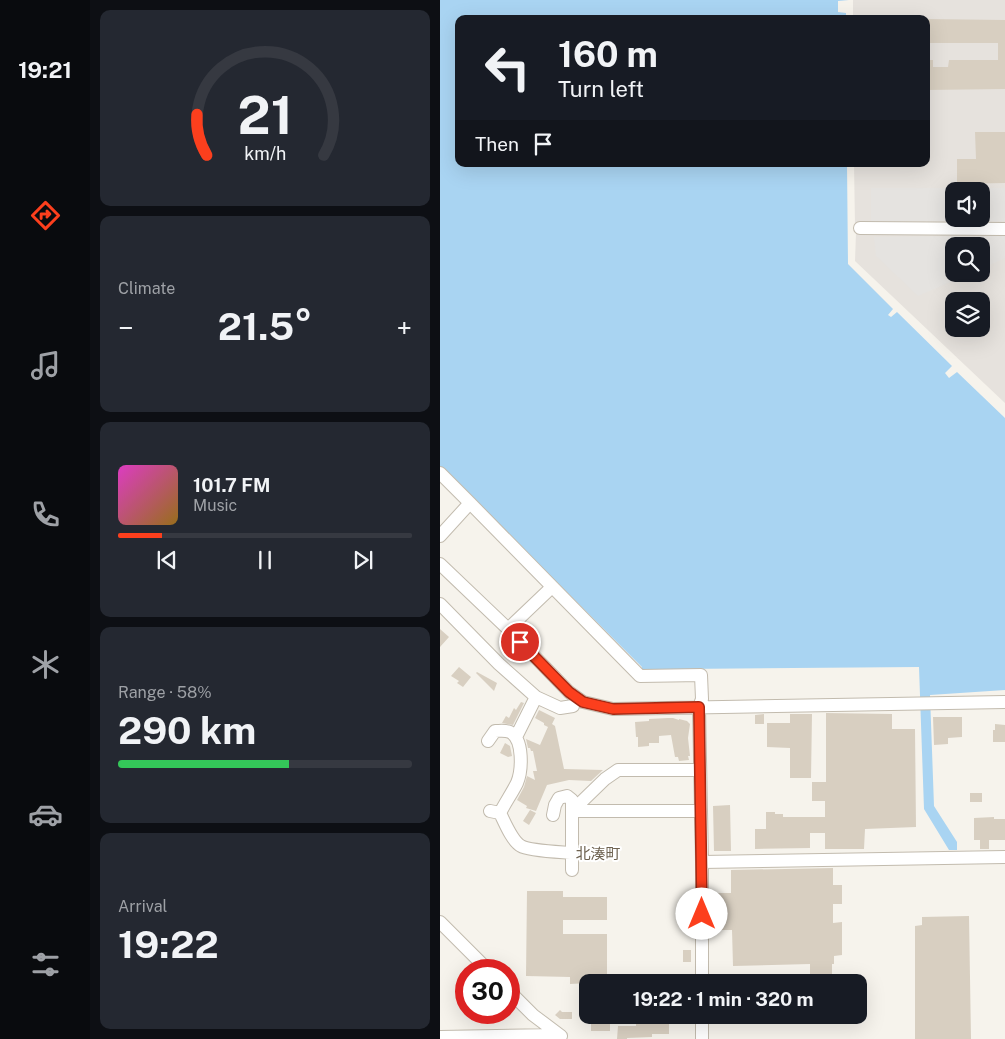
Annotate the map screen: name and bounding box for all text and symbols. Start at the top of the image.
text: 160 m [558,34,658,75]
icon: left [475,35,540,100]
text: 19:21 [18,57,72,83]
text: Turn left [558,76,644,102]
text: 21 [237,85,293,146]
icon: arrive [529,130,557,158]
text: Then [475,133,519,155]
text: km/h [244,143,286,164]
map controls [945,182,990,337]
button: sound [945,182,990,227]
icon: directions [28,198,63,233]
button: search [945,237,990,282]
text: Climate [118,279,175,298]
button: layers [945,292,990,337]
text: 21.5° [218,304,312,349]
text: − [118,311,134,344]
text: + [396,311,412,344]
icon: music [28,348,63,383]
text: 101.7 FM [193,474,270,496]
text: Music [193,496,237,515]
icon: phone [28,497,63,532]
icon: previous [153,546,181,574]
icon: pause [251,546,279,574]
icon: next [349,546,377,574]
pin [499,621,541,663]
icon: arrive [506,628,534,656]
icon: climate [28,647,63,682]
text: Range · 58% [118,683,212,702]
text: 290 km [118,708,256,753]
icon: car [28,797,63,832]
district label: 北湊町 [575,845,621,862]
position arrow [675,887,727,939]
text: Arrival [118,897,167,916]
text: 19:22 [118,922,219,967]
icon: filters [28,947,63,982]
speed limit sign: 30 [455,959,520,1024]
text: 19:22 · 1 min · 320 m [632,988,814,1010]

